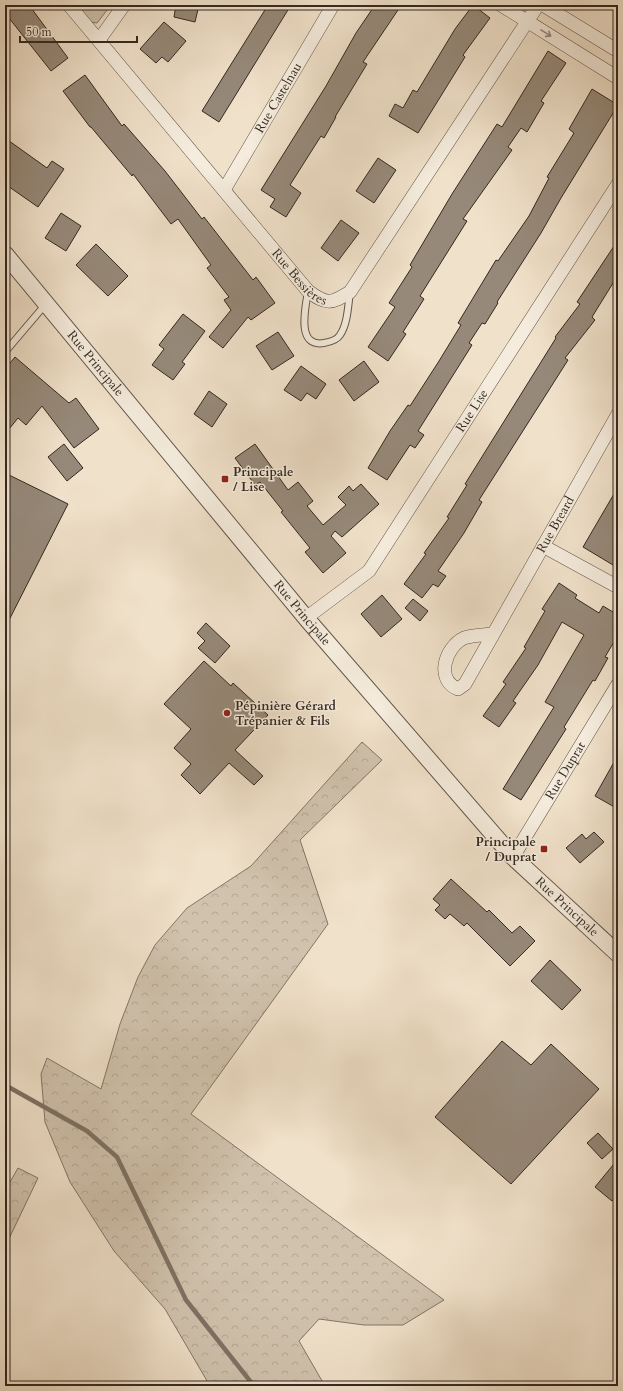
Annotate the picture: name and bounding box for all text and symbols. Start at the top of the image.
scale bar [20,18,137,44]
text: 50 m [26,24,53,40]
one-way arrow [540,29,551,37]
street label: Rue Castelnau [251,59,306,136]
street label: Rue Bessières [267,245,329,310]
street label: Rue Principale [63,327,128,400]
street label: Rue Lise [452,386,492,436]
place label: Principale / Lise [233,463,293,496]
marker: Principale / Lise [220,474,230,484]
street label: Rue Breard [532,493,579,556]
street label: Rue Principale [269,576,335,650]
place label: Pépinière Gérard Trépanier & Fils [235,697,337,730]
marker: Pépinière Gérard Trépanier & Fils [222,708,232,718]
street label: Rue Duprat [541,738,590,803]
place label: Principale / Duprat [476,833,536,866]
marker: Principale / Duprat [539,844,549,854]
street label: Rue Principale [531,873,603,941]

